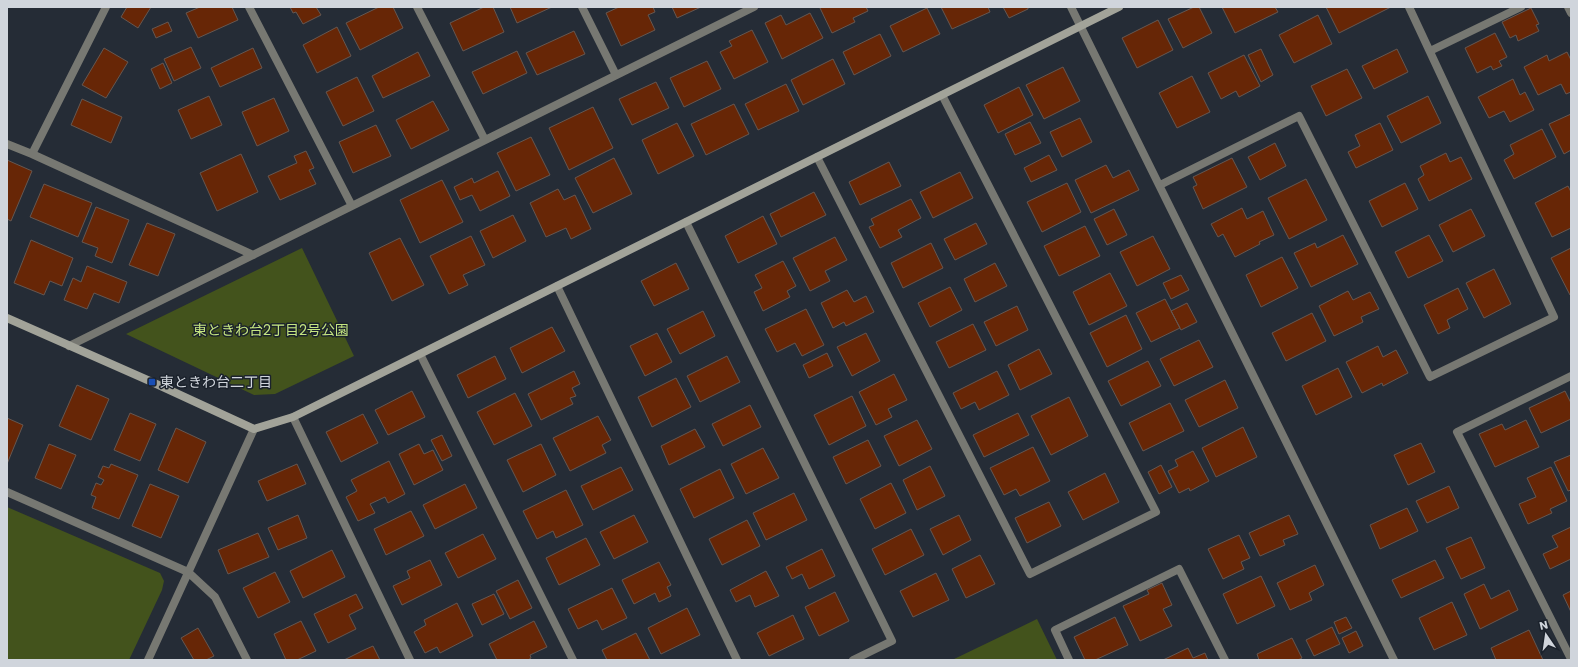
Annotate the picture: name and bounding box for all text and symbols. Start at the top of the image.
park label: 東ときわ台2丁目2号公園 [193,320,349,340]
place label: 東ときわ台二丁目 [160,372,272,392]
marker: 東ときわ台二丁目 [147,377,157,387]
north arrow [1526,615,1566,655]
text: N [1538,617,1550,634]

